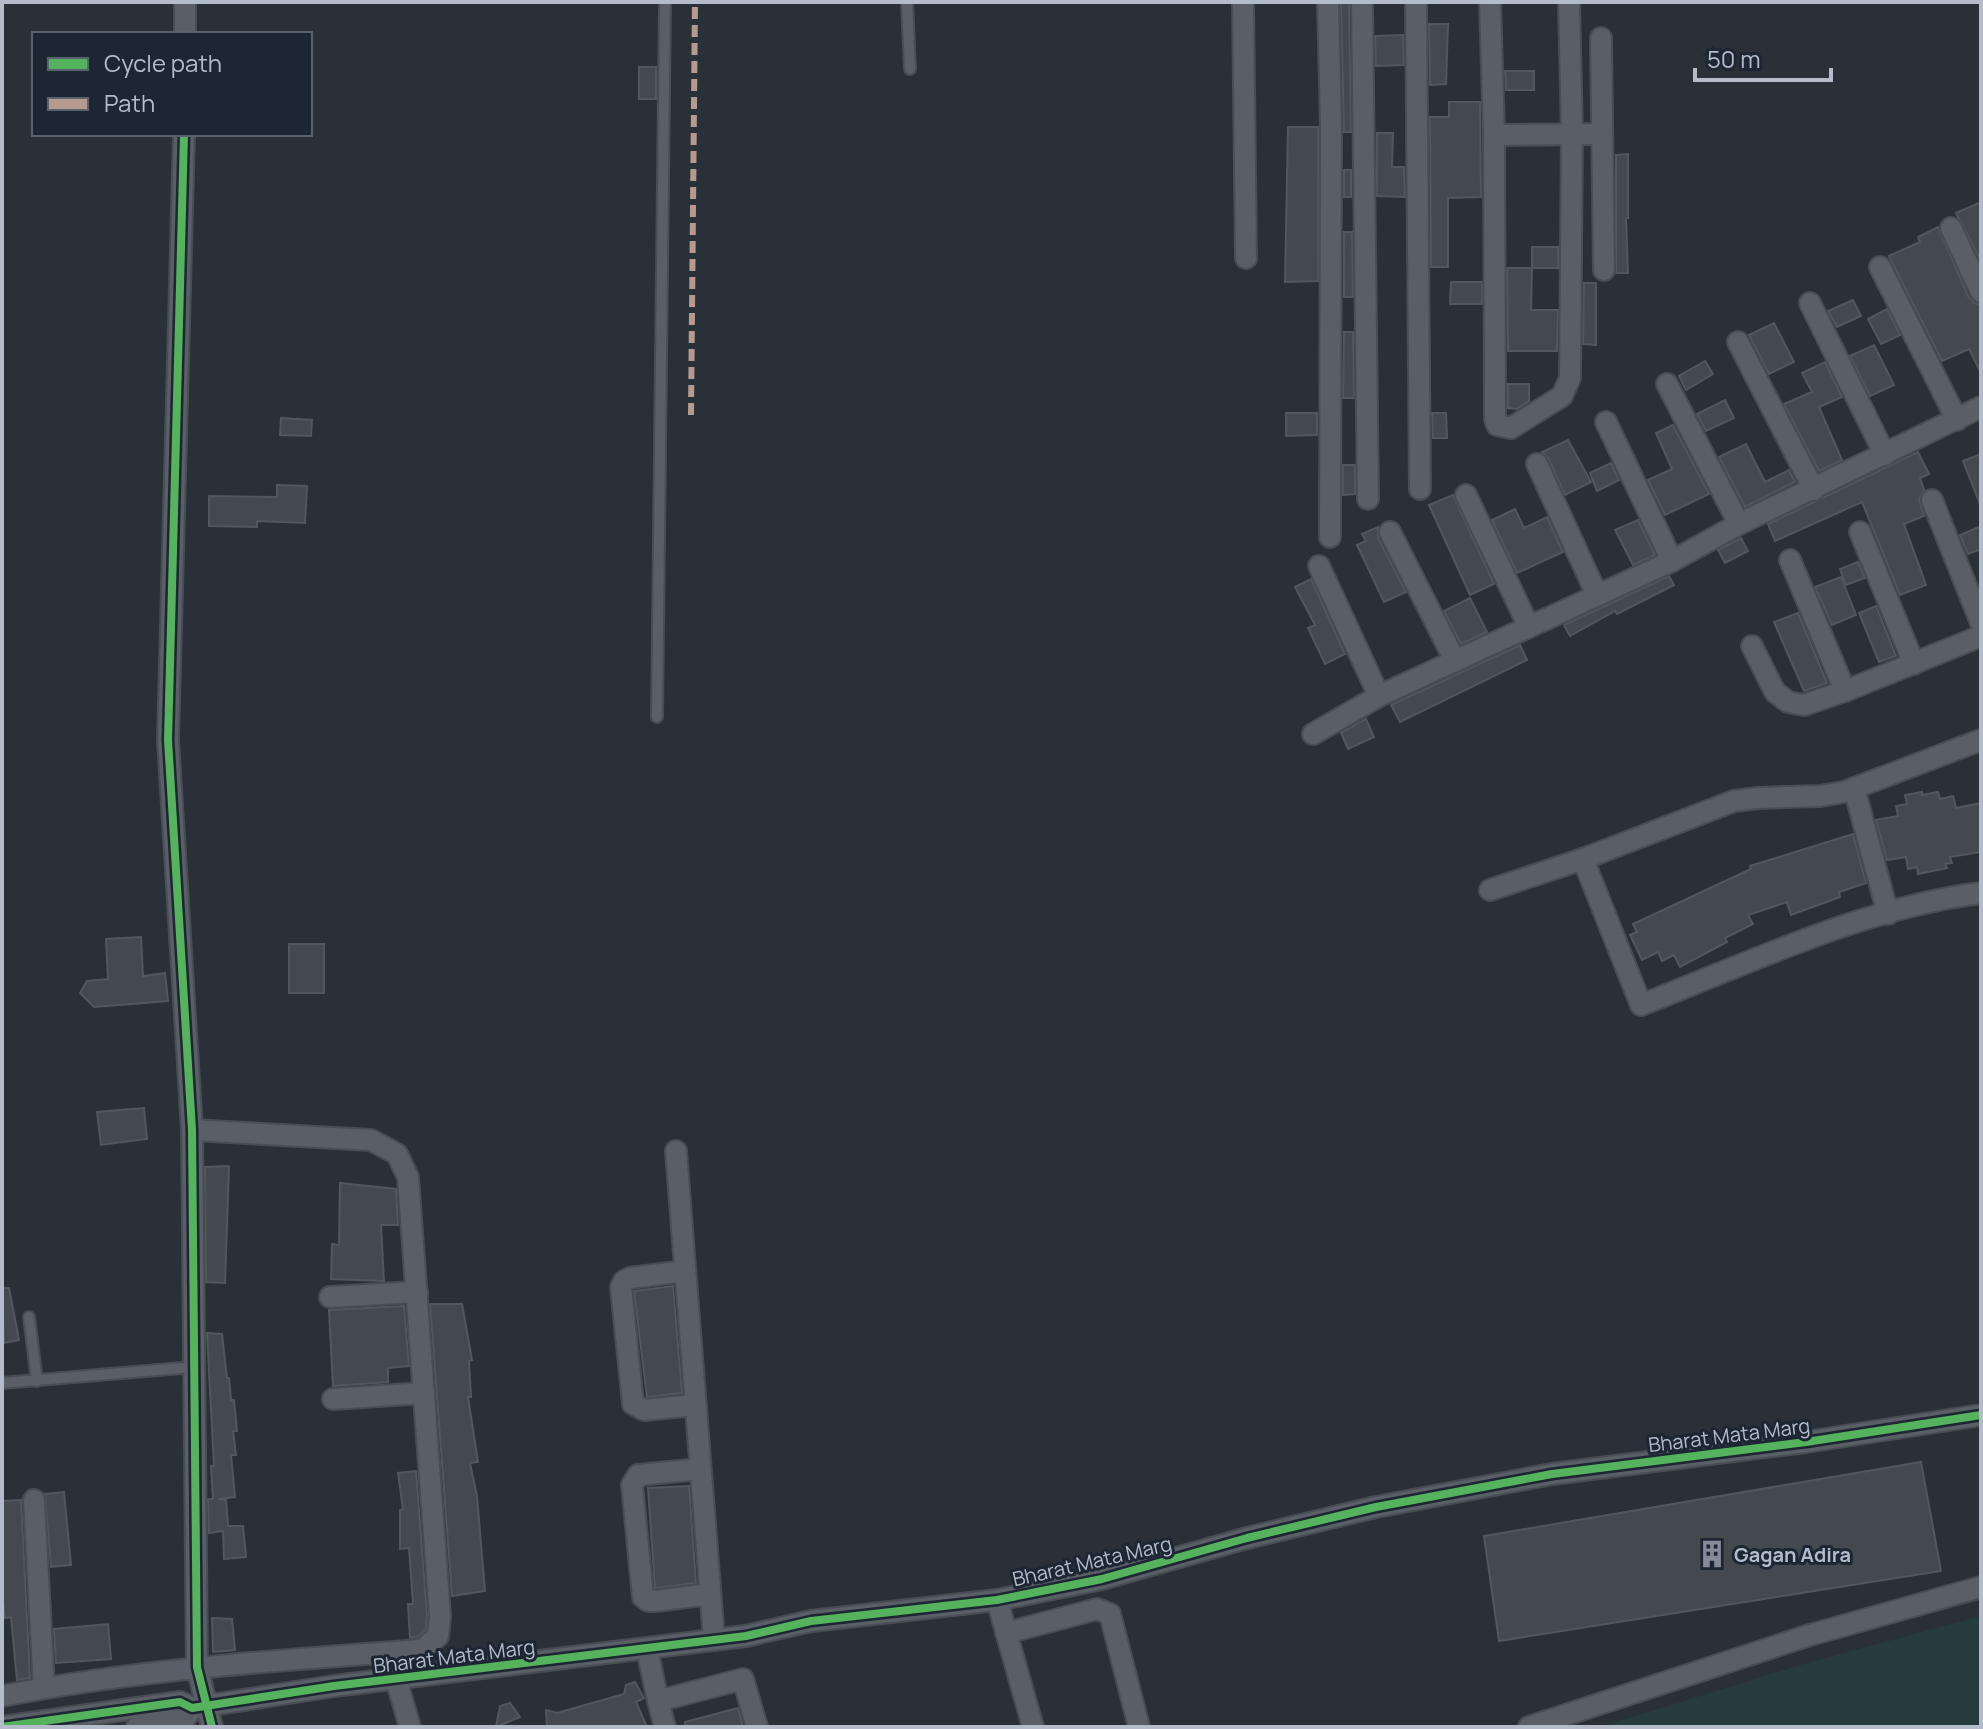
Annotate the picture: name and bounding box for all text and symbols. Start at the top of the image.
legend [32,32,312,136]
scale bar [1695,32,1831,82]
text: 50 m [1707,42,1761,75]
text: Cycle path [104,46,222,79]
text: Path [104,86,155,119]
street label: Bharat Mata Marg [1647,1412,1811,1458]
street label: Bharat Mata Marg [1010,1530,1174,1592]
building icon: Gagan Adira [1697,1539,1727,1569]
place label: Gagan Adira [1734,1541,1851,1568]
street label: Bharat Mata Marg [372,1633,536,1679]

